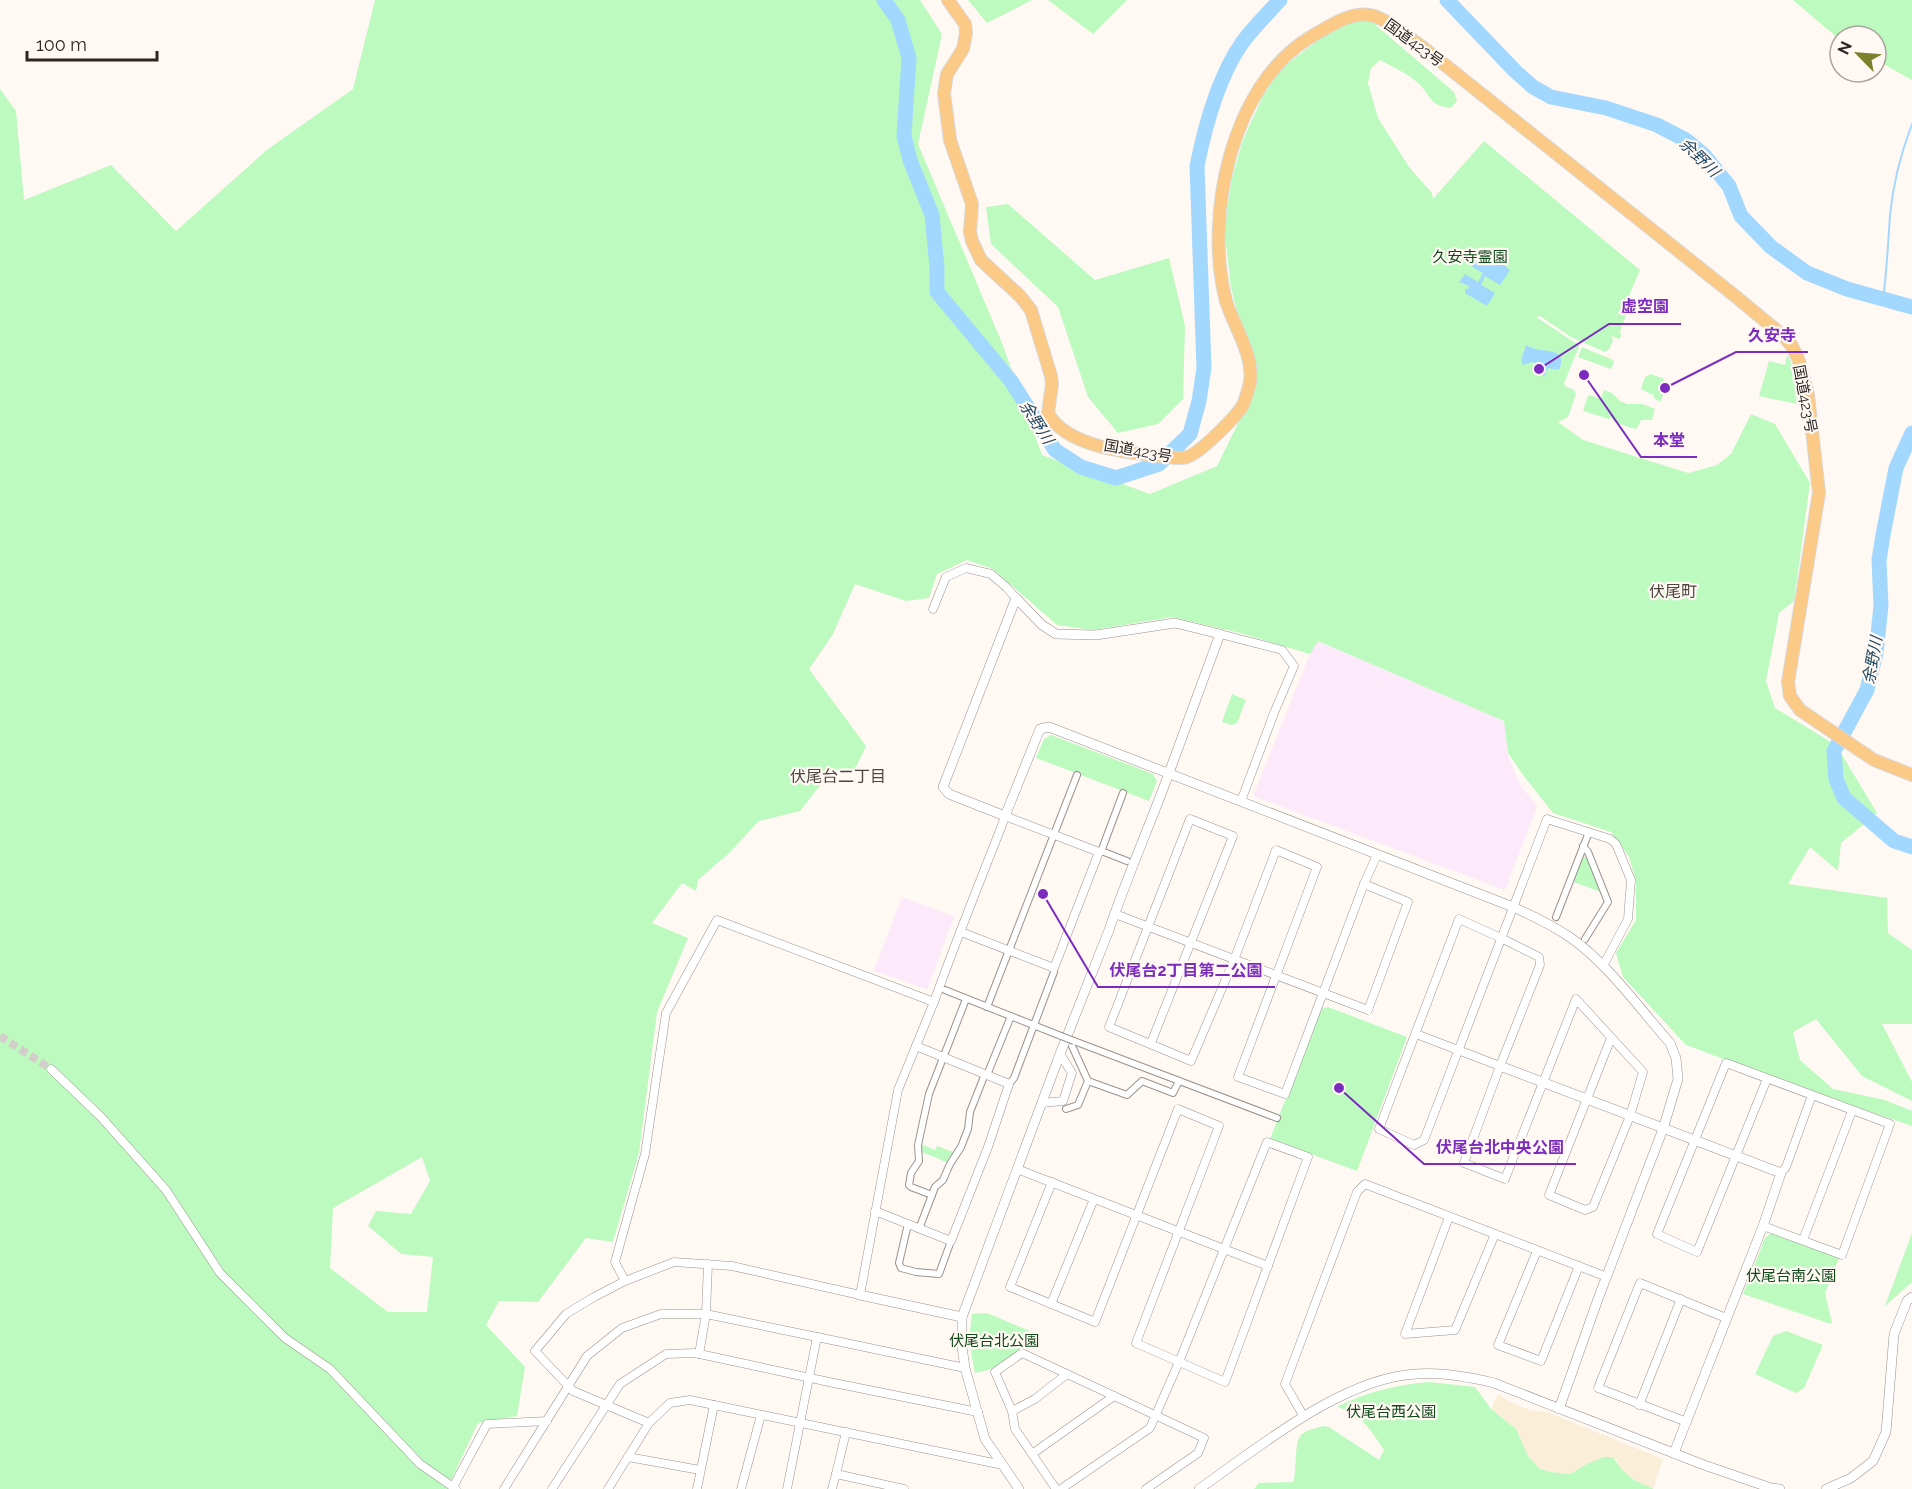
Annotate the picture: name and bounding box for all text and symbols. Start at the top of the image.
street label: 国道423号 [1381,15,1447,71]
scale bar [27,24,158,62]
north arrow [1828,24,1888,84]
text: 100 m [36,34,87,55]
text: N [1834,38,1856,57]
water label: 余野川 [1676,134,1725,182]
park label: 久安寺霊園 [1432,248,1508,266]
callout: 虚空園 [1609,290,1681,324]
text: 虚空園 [1621,297,1669,316]
callout: 久安寺 [1736,318,1808,352]
text: 久安寺 [1748,326,1796,345]
street label: 国道423号 [1790,363,1820,435]
water label: 余野川 [1016,397,1059,449]
callout: 本堂 [1641,423,1697,457]
text: 本堂 [1653,431,1685,450]
street label: 国道423号 [1102,436,1174,466]
district label: 伏尾町 [1649,582,1697,601]
water label: 余野川 [1859,633,1886,685]
district label: 伏尾台二丁目 [790,767,886,786]
callout: 伏尾台2丁目第二公園 [1098,953,1275,987]
text: 伏尾台2丁目第二公園 [1109,961,1263,980]
callout: 伏尾台北中央公園 [1424,1130,1576,1164]
text: 伏尾台北中央公園 [1436,1138,1564,1157]
park label: 伏尾台南公園 [1746,1267,1836,1285]
park label: 伏尾台北公園 [949,1332,1039,1350]
park label: 伏尾台⻄公園 [1346,1403,1436,1421]

